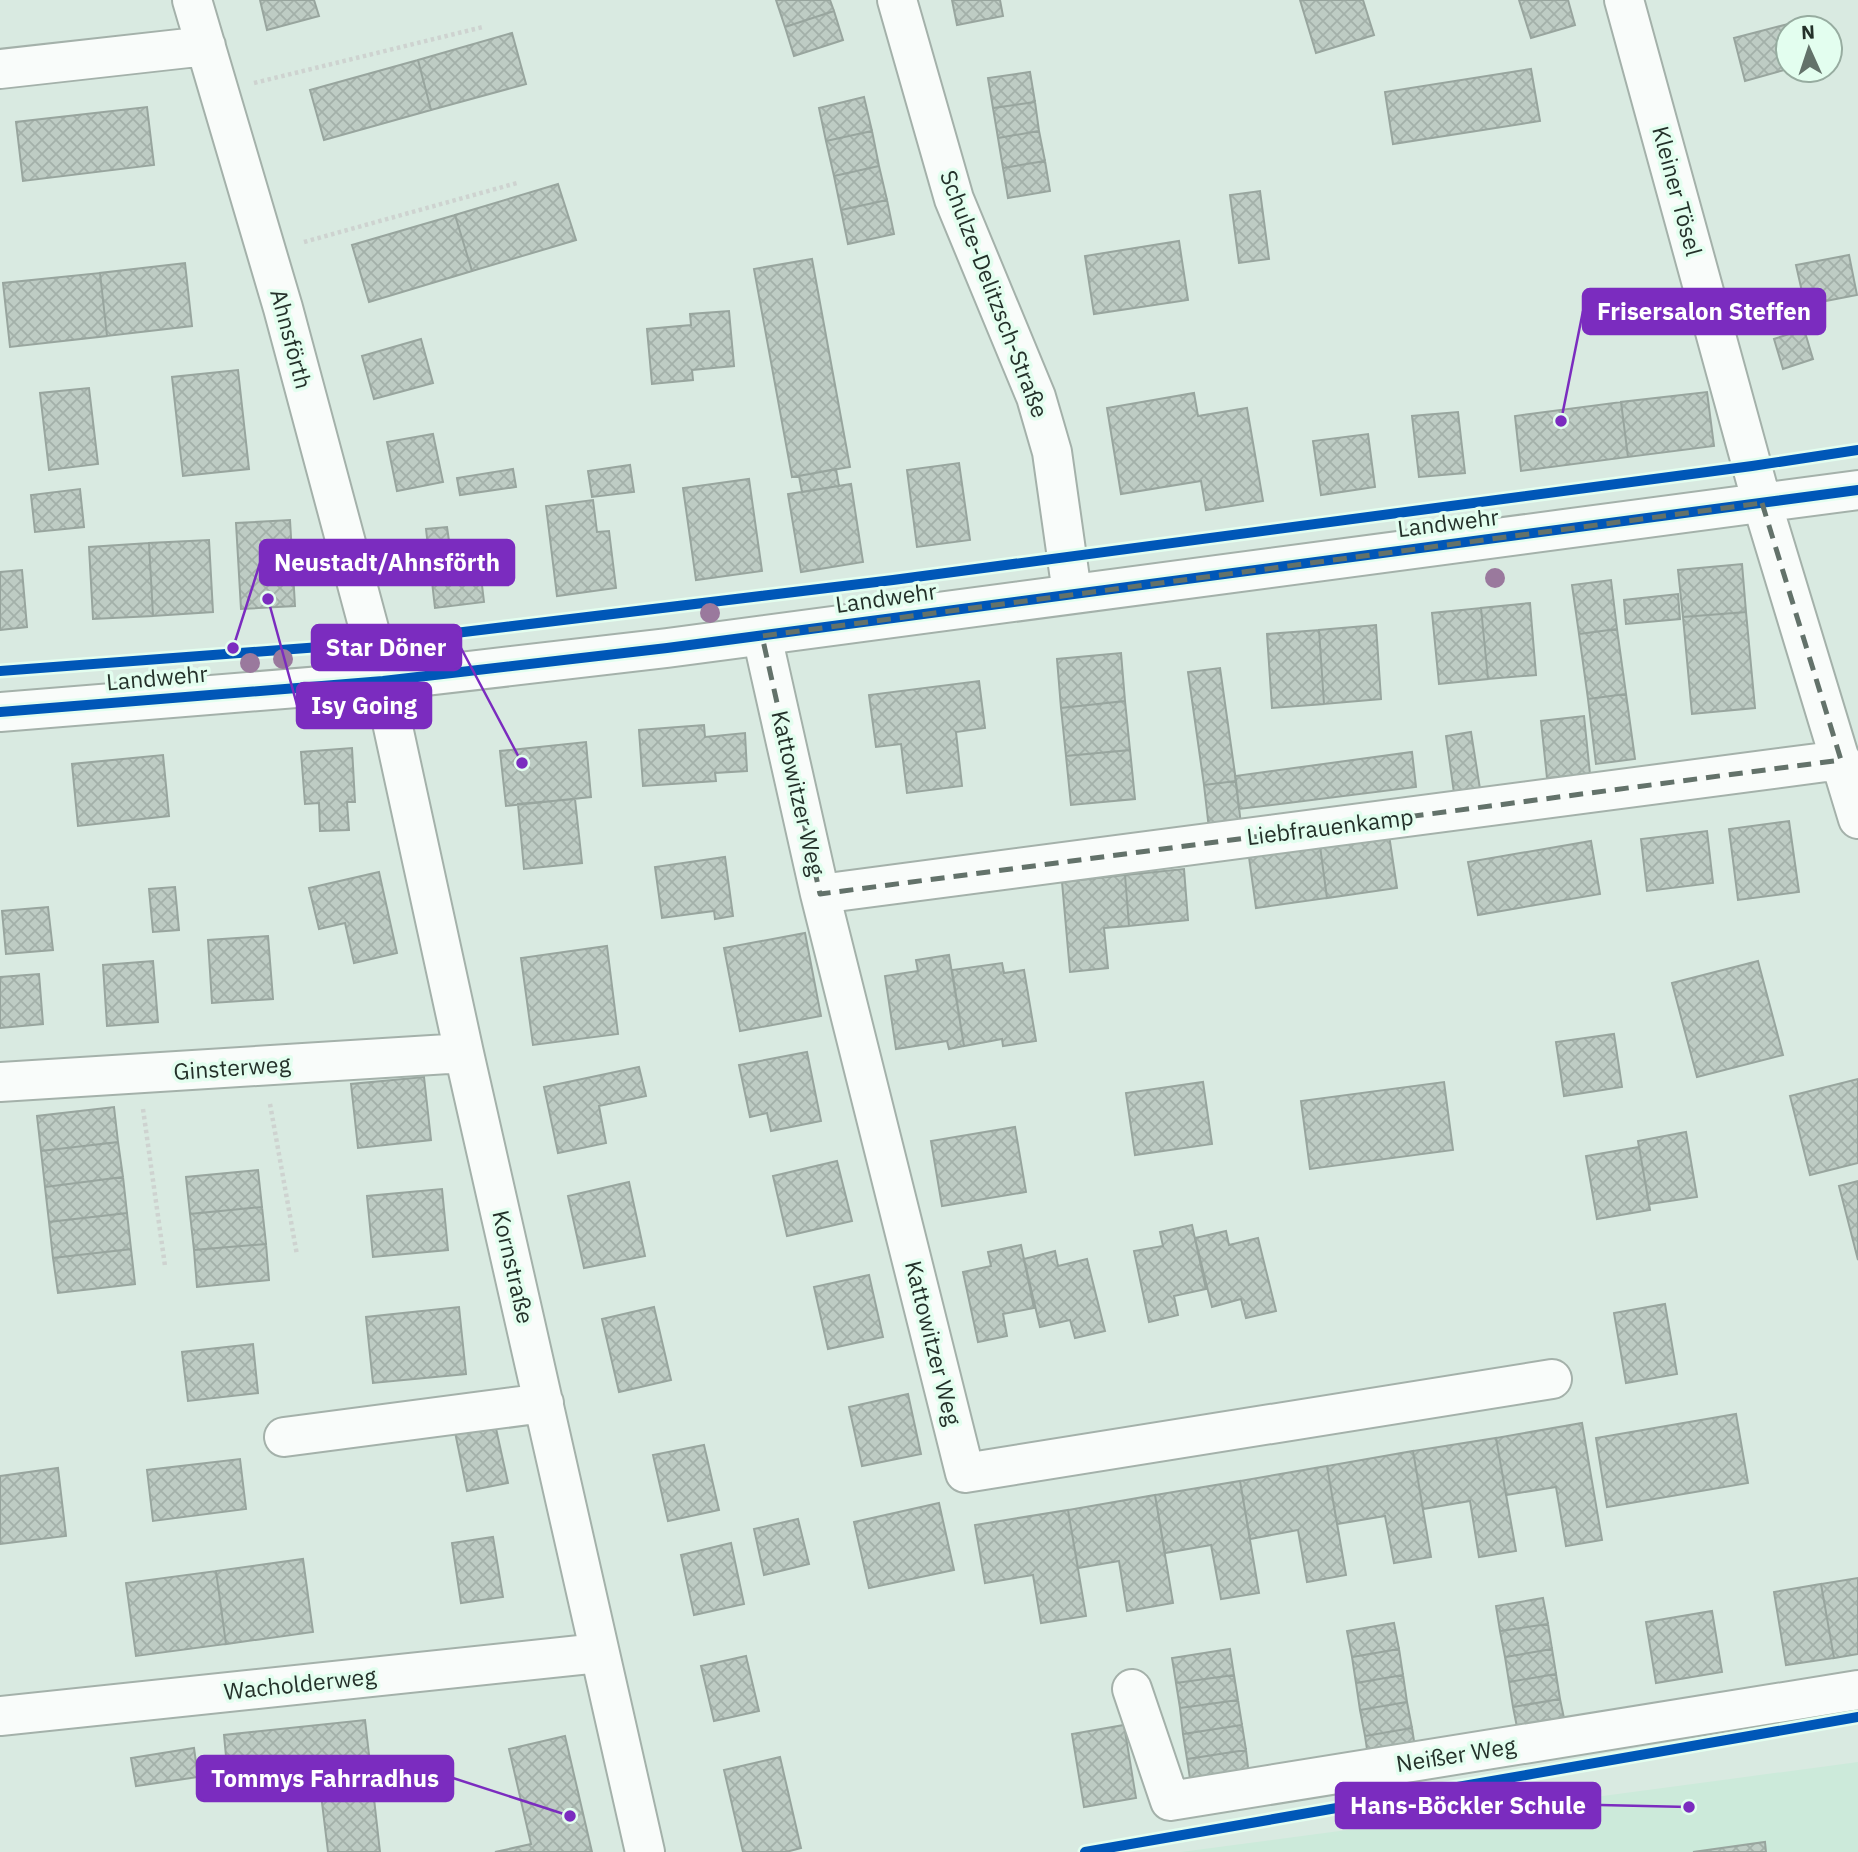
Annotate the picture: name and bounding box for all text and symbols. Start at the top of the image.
north arrow [1774,14,1844,84]
text: N [1801,20,1816,44]
street label: Kleiner Tösel [1646,122,1710,259]
street label: Schulze-Delitzsch-Straße [934,166,1056,422]
street label: Ahnsförth [264,286,320,392]
callout: Frisersalon Steffen [1583,289,1825,334]
text: Frisersalon Steffen [1597,295,1811,327]
street label: Landwehr [1395,501,1501,543]
callout: Neustadt/Ahnsförth [260,540,514,585]
text: Neustadt/Ahnsförth [274,546,500,578]
street label: Landwehr [833,575,939,619]
callout: Star Döner [312,625,461,670]
text: Star Döner [326,631,447,663]
street label: Landwehr [105,658,210,696]
callout: Isy Going [297,683,431,728]
text: Isy Going [311,689,418,721]
street label: Kattowitzer Weg [765,707,833,878]
street label: Liebfrauenkamp [1245,801,1415,851]
street label: Ginsterweg [172,1048,291,1086]
street label: Kornstraße [486,1207,542,1326]
street label: Kattowitzer Weg [899,1257,969,1428]
street label: Wacholderweg [222,1660,378,1706]
street label: Neißer Weg [1394,1730,1518,1778]
callout: Tommys Fahrradhus [197,1756,453,1801]
text: Tommys Fahrradhus [211,1762,439,1794]
callout: Hans-Böckler Schule [1336,1783,1600,1828]
text: Hans-Böckler Schule [1350,1789,1586,1821]

